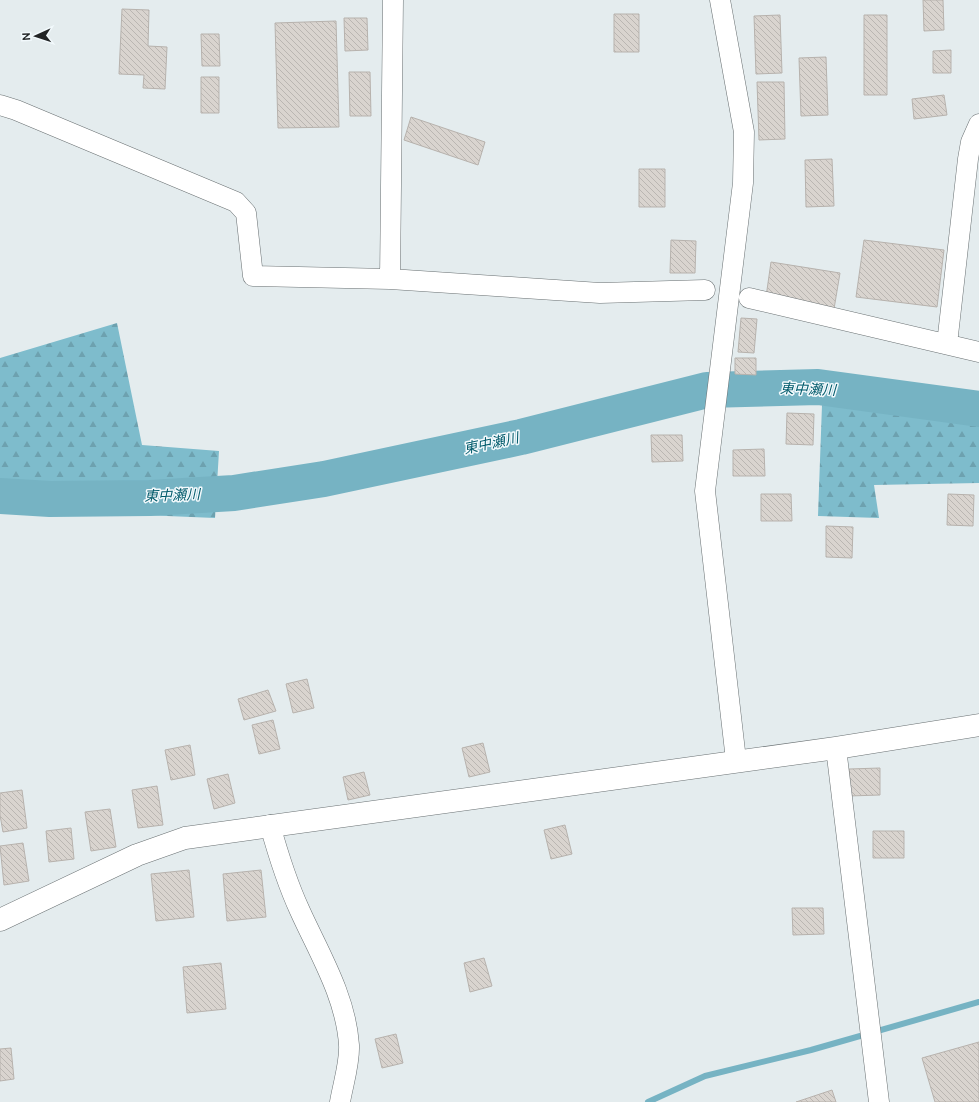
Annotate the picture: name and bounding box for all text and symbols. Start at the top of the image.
north arrow [16,16,56,56]
text: N [20,32,32,41]
water label: 東中瀬川 [780,380,838,398]
water label: 東中瀬川 [462,429,522,457]
water label: 東中瀬川 [144,486,202,504]

